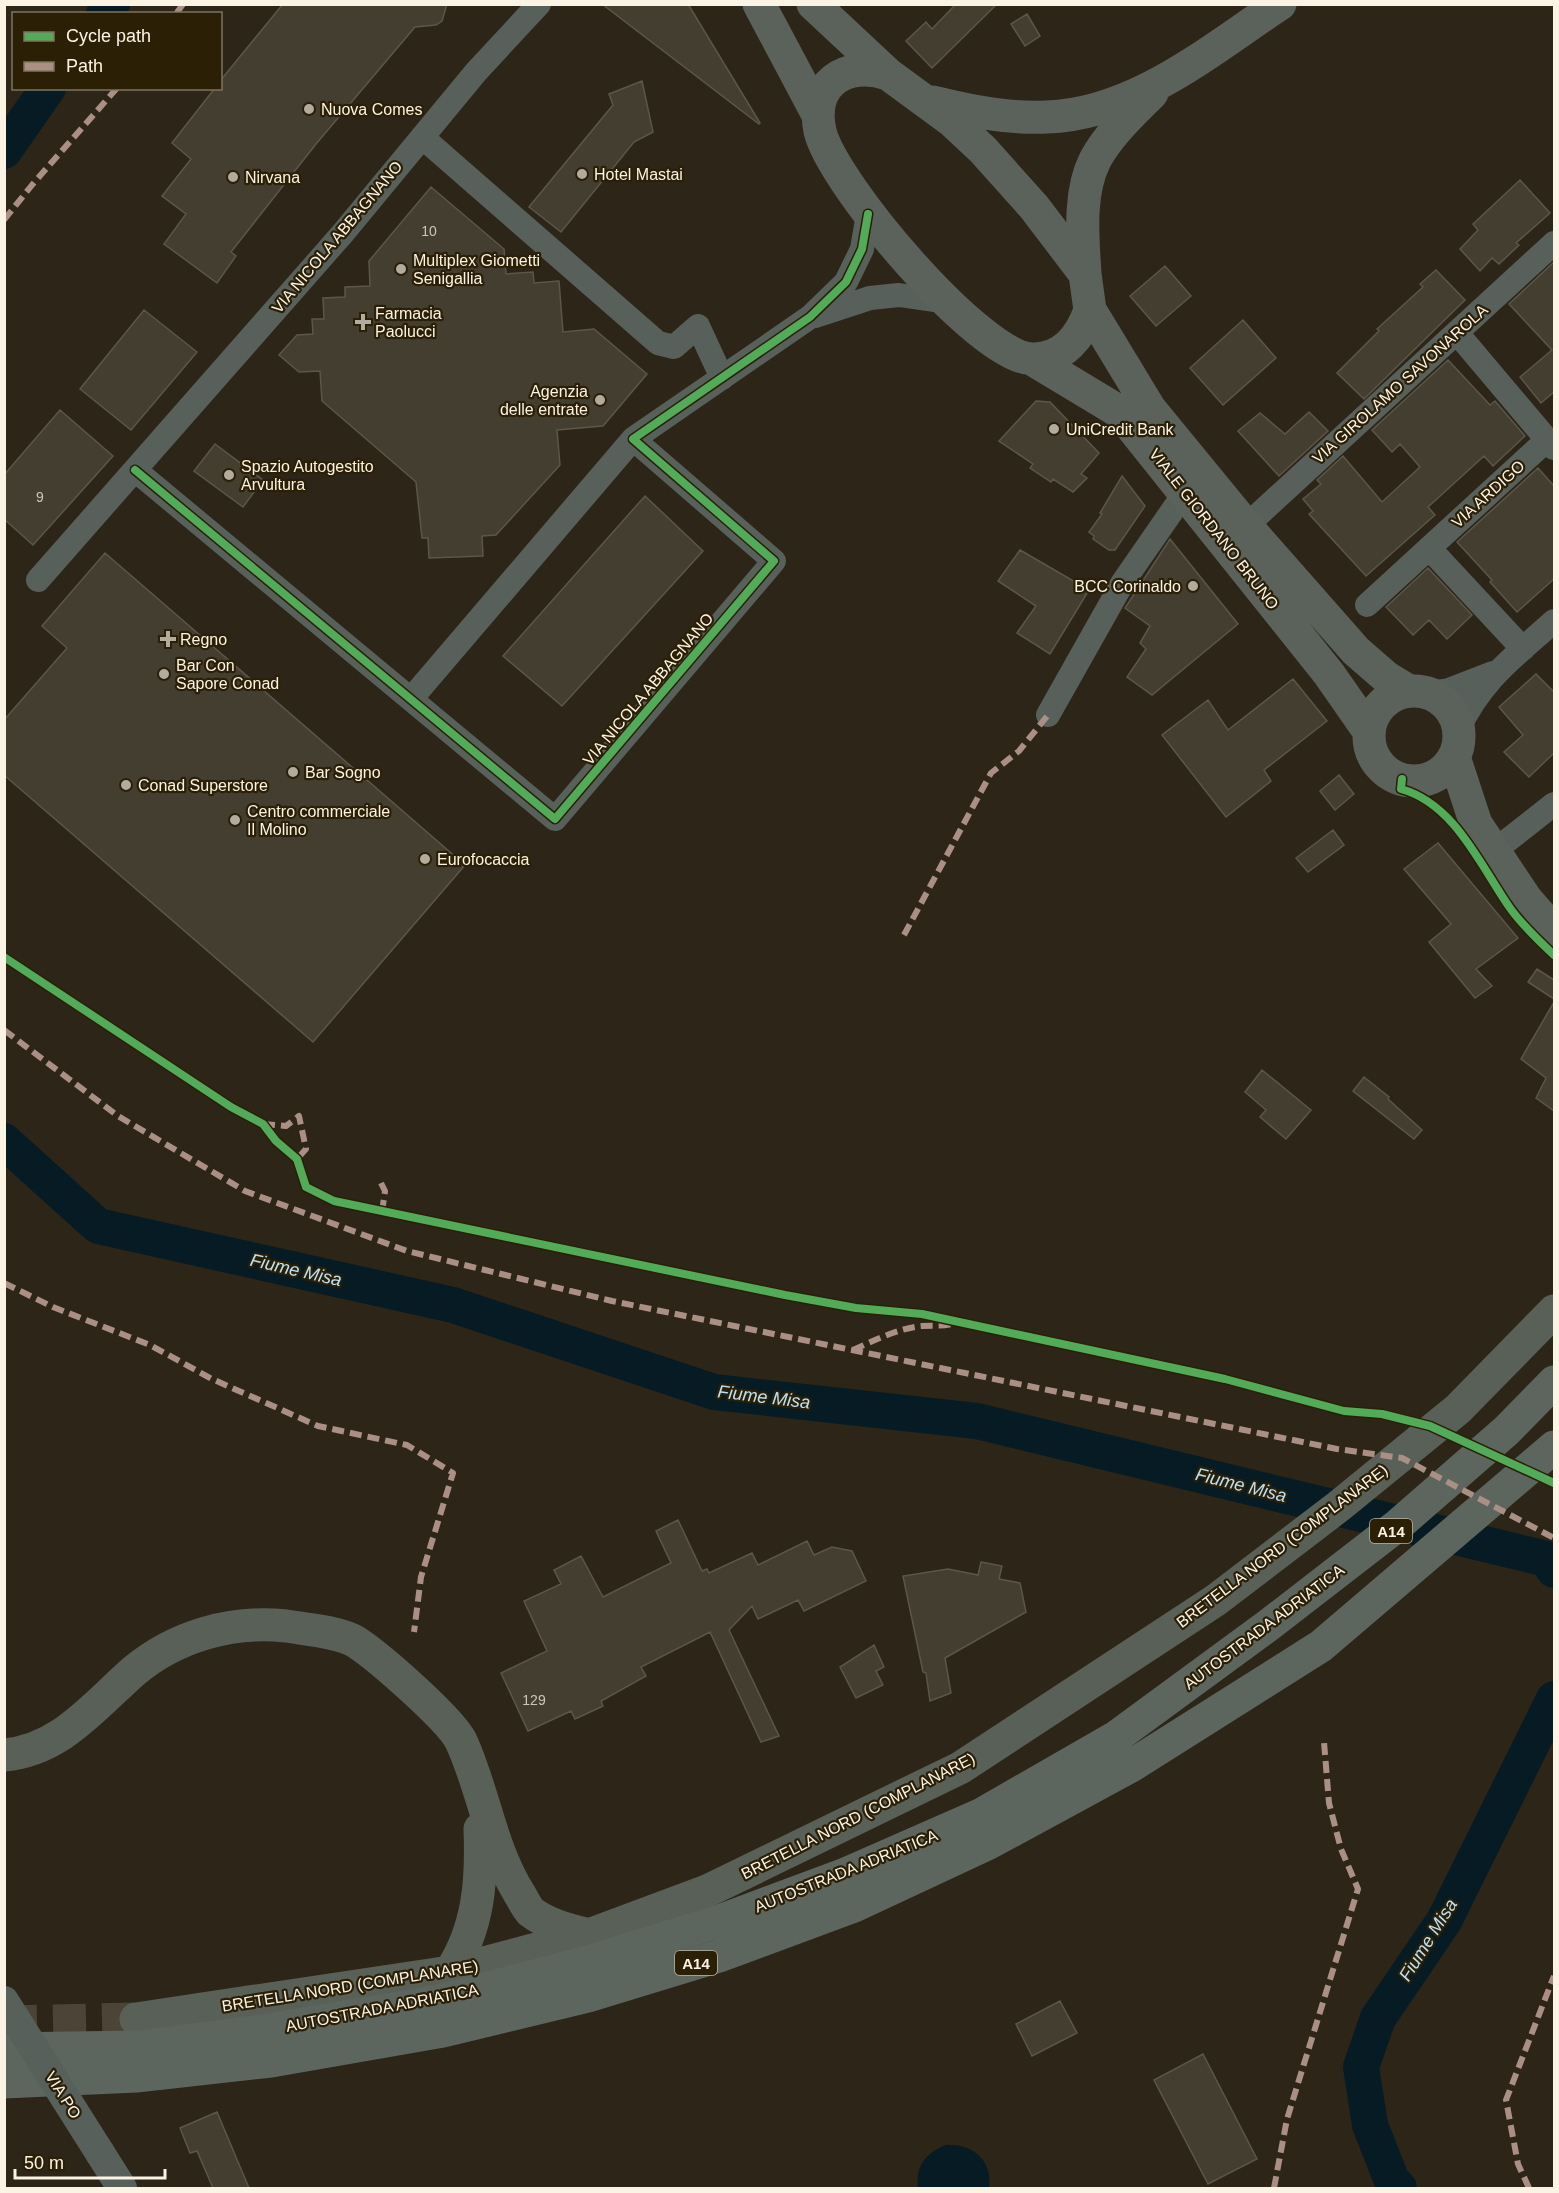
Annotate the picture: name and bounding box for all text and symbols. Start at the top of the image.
legend [12,12,222,90]
text: Cycle path [66,26,151,46]
text: Path [66,56,103,76]
place label: Nuova Comes [321,101,422,118]
marker: Nuova Comes [302,102,316,116]
street label: VIA NICOLA ABBAGNANO [268,158,406,316]
place label: Hotel Mastai [594,166,683,183]
marker: Hotel Mastai [575,167,589,181]
place label: Nirvana [245,169,300,186]
marker: Nirvana [226,170,240,184]
house number: 10 [421,223,437,239]
place label: Multiplex Giometti Senigallia [413,252,540,287]
marker: Multiplex Giometti Senigallia [394,262,408,276]
street label: VIA GIROLAMO SAVONAROLA [1309,301,1491,467]
place label: Farmacia Paolucci [375,305,442,340]
marker: Farmacia Paolucci [356,315,370,329]
place label: Agenzia delle entrate [500,383,588,418]
marker: Agenzia delle entrate [593,393,607,407]
place label: UniCredit Bank [1066,421,1175,438]
marker: UniCredit Bank [1047,422,1061,436]
street label: VIALE GIORDANO BRUNO [1146,445,1282,613]
street label: VIA ARDIGO [1448,457,1528,531]
place label: Spazio Autogestito Arvultura [241,458,374,493]
marker: Spazio Autogestito Arvultura [222,468,236,482]
house number: 9 [36,489,44,505]
place label: BCC Corinaldo [1074,578,1181,595]
marker: BCC Corinaldo [1186,579,1200,593]
street label: VIA NICOLA ABBAGNANO [579,610,717,768]
place label: Regno [180,631,227,648]
marker: Regno [161,632,175,646]
place label: Bar Con Sapore Conad [176,657,279,692]
marker: Bar Con Sapore Conad [157,667,171,681]
place label: Bar Sogno [305,764,381,781]
marker: Bar Sogno [286,765,300,779]
place label: Conad Superstore [138,777,268,794]
marker: Conad Superstore [119,778,133,792]
place label: Centro commerciale Il Molino [247,803,390,838]
marker: Centro commerciale Il Molino [228,813,242,827]
place label: Eurofocaccia [437,851,530,868]
marker: Eurofocaccia [418,852,432,866]
water label: Fiume Misa [248,1250,344,1290]
water label: Fiume Misa [717,1381,811,1413]
street label: BRETELLA NORD (COMPLANARE) [1173,1461,1391,1631]
water label: Fiume Misa [1193,1464,1289,1506]
road number: A14 [1370,1519,1412,1543]
street label: AUTOSTRADA ADRIATICA [1181,1561,1348,1693]
house number: 129 [522,1692,546,1708]
street label: BRETELLA NORD (COMPLANARE) [738,1749,978,1883]
street label: AUTOSTRADA ADRIATICA [752,1826,940,1916]
water label: Fiume Misa [1395,1895,1461,1985]
road number: A14 [675,1951,717,1975]
street label: BRETELLA NORD (COMPLANARE) [220,1957,480,2015]
street label: AUTOSTRADA ADRIATICA [284,1981,480,2035]
street label: VIA PO [42,2068,84,2122]
scale bar [15,2142,165,2180]
text: 50 m [24,2153,64,2173]

